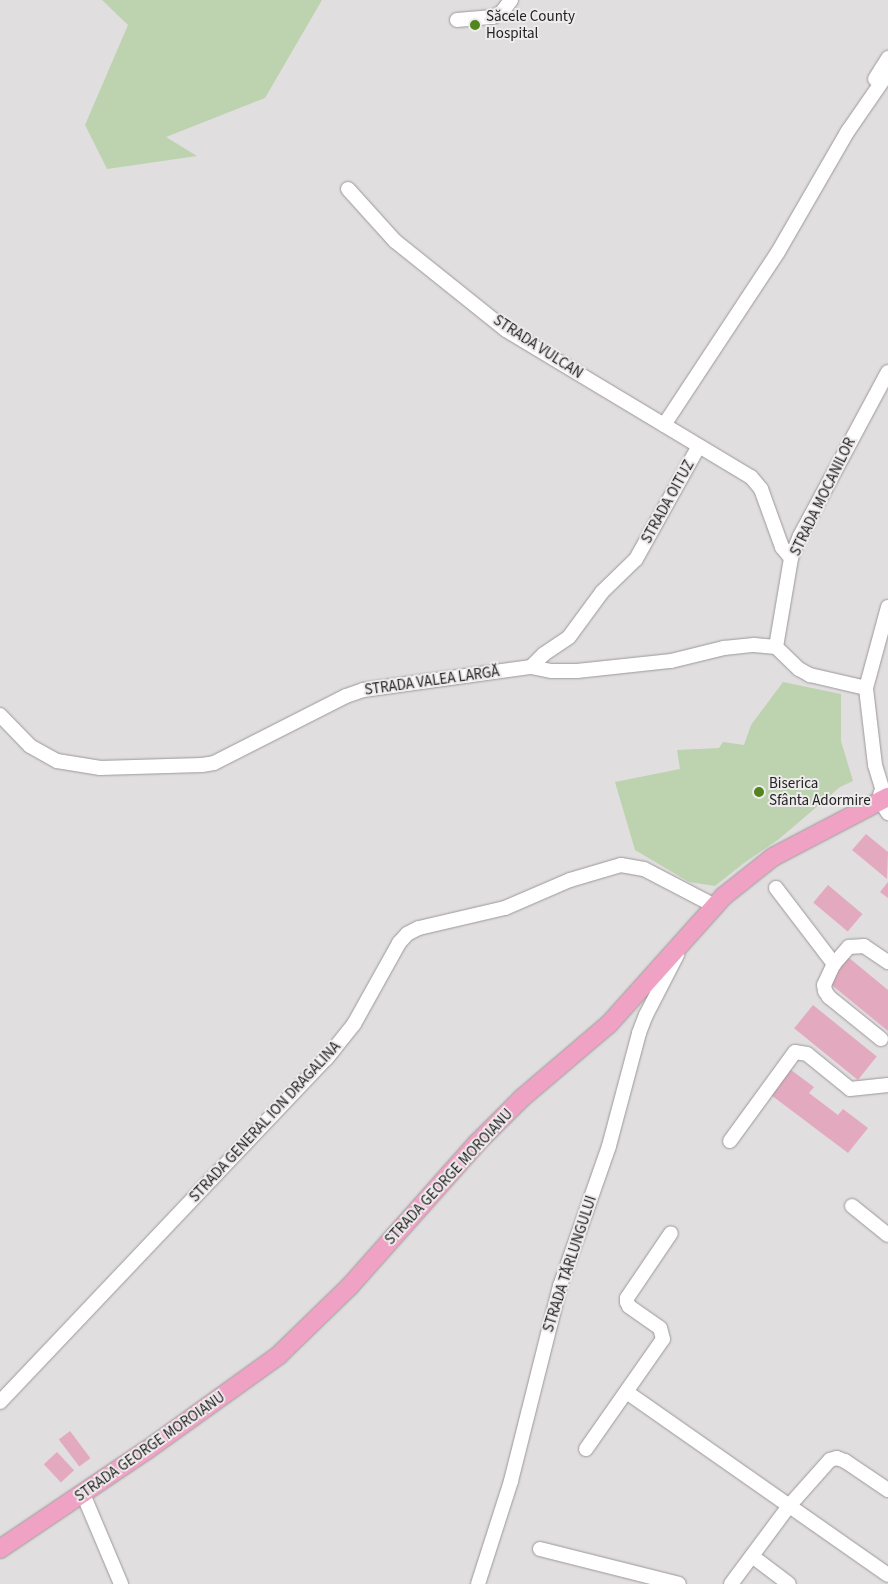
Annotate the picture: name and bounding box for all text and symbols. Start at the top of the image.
place label: Săcele County Hospital [486,7,575,42]
marker: Săcele County Hospital [468,18,482,32]
street label: STRADA VULCAN [490,311,586,383]
street label: STRADA MOCANILOR [787,435,859,559]
street label: STRADA OITUZ [638,457,698,547]
street label: STRADA VALEA LARGĂ [363,663,501,699]
place label: Biserica Sfânta Adormire [769,774,871,809]
marker: Biserica Sfânta Adormire [753,786,765,798]
street label: STRADA GENERAL ION DRAGALINA [186,1038,344,1206]
street label: STRADA GEORGE MOROIANU [381,1105,517,1249]
street label: STRADA TĂRLUNGULUI [539,1194,601,1334]
street label: STRADA GEORGE MOROIANU [71,1388,229,1506]

